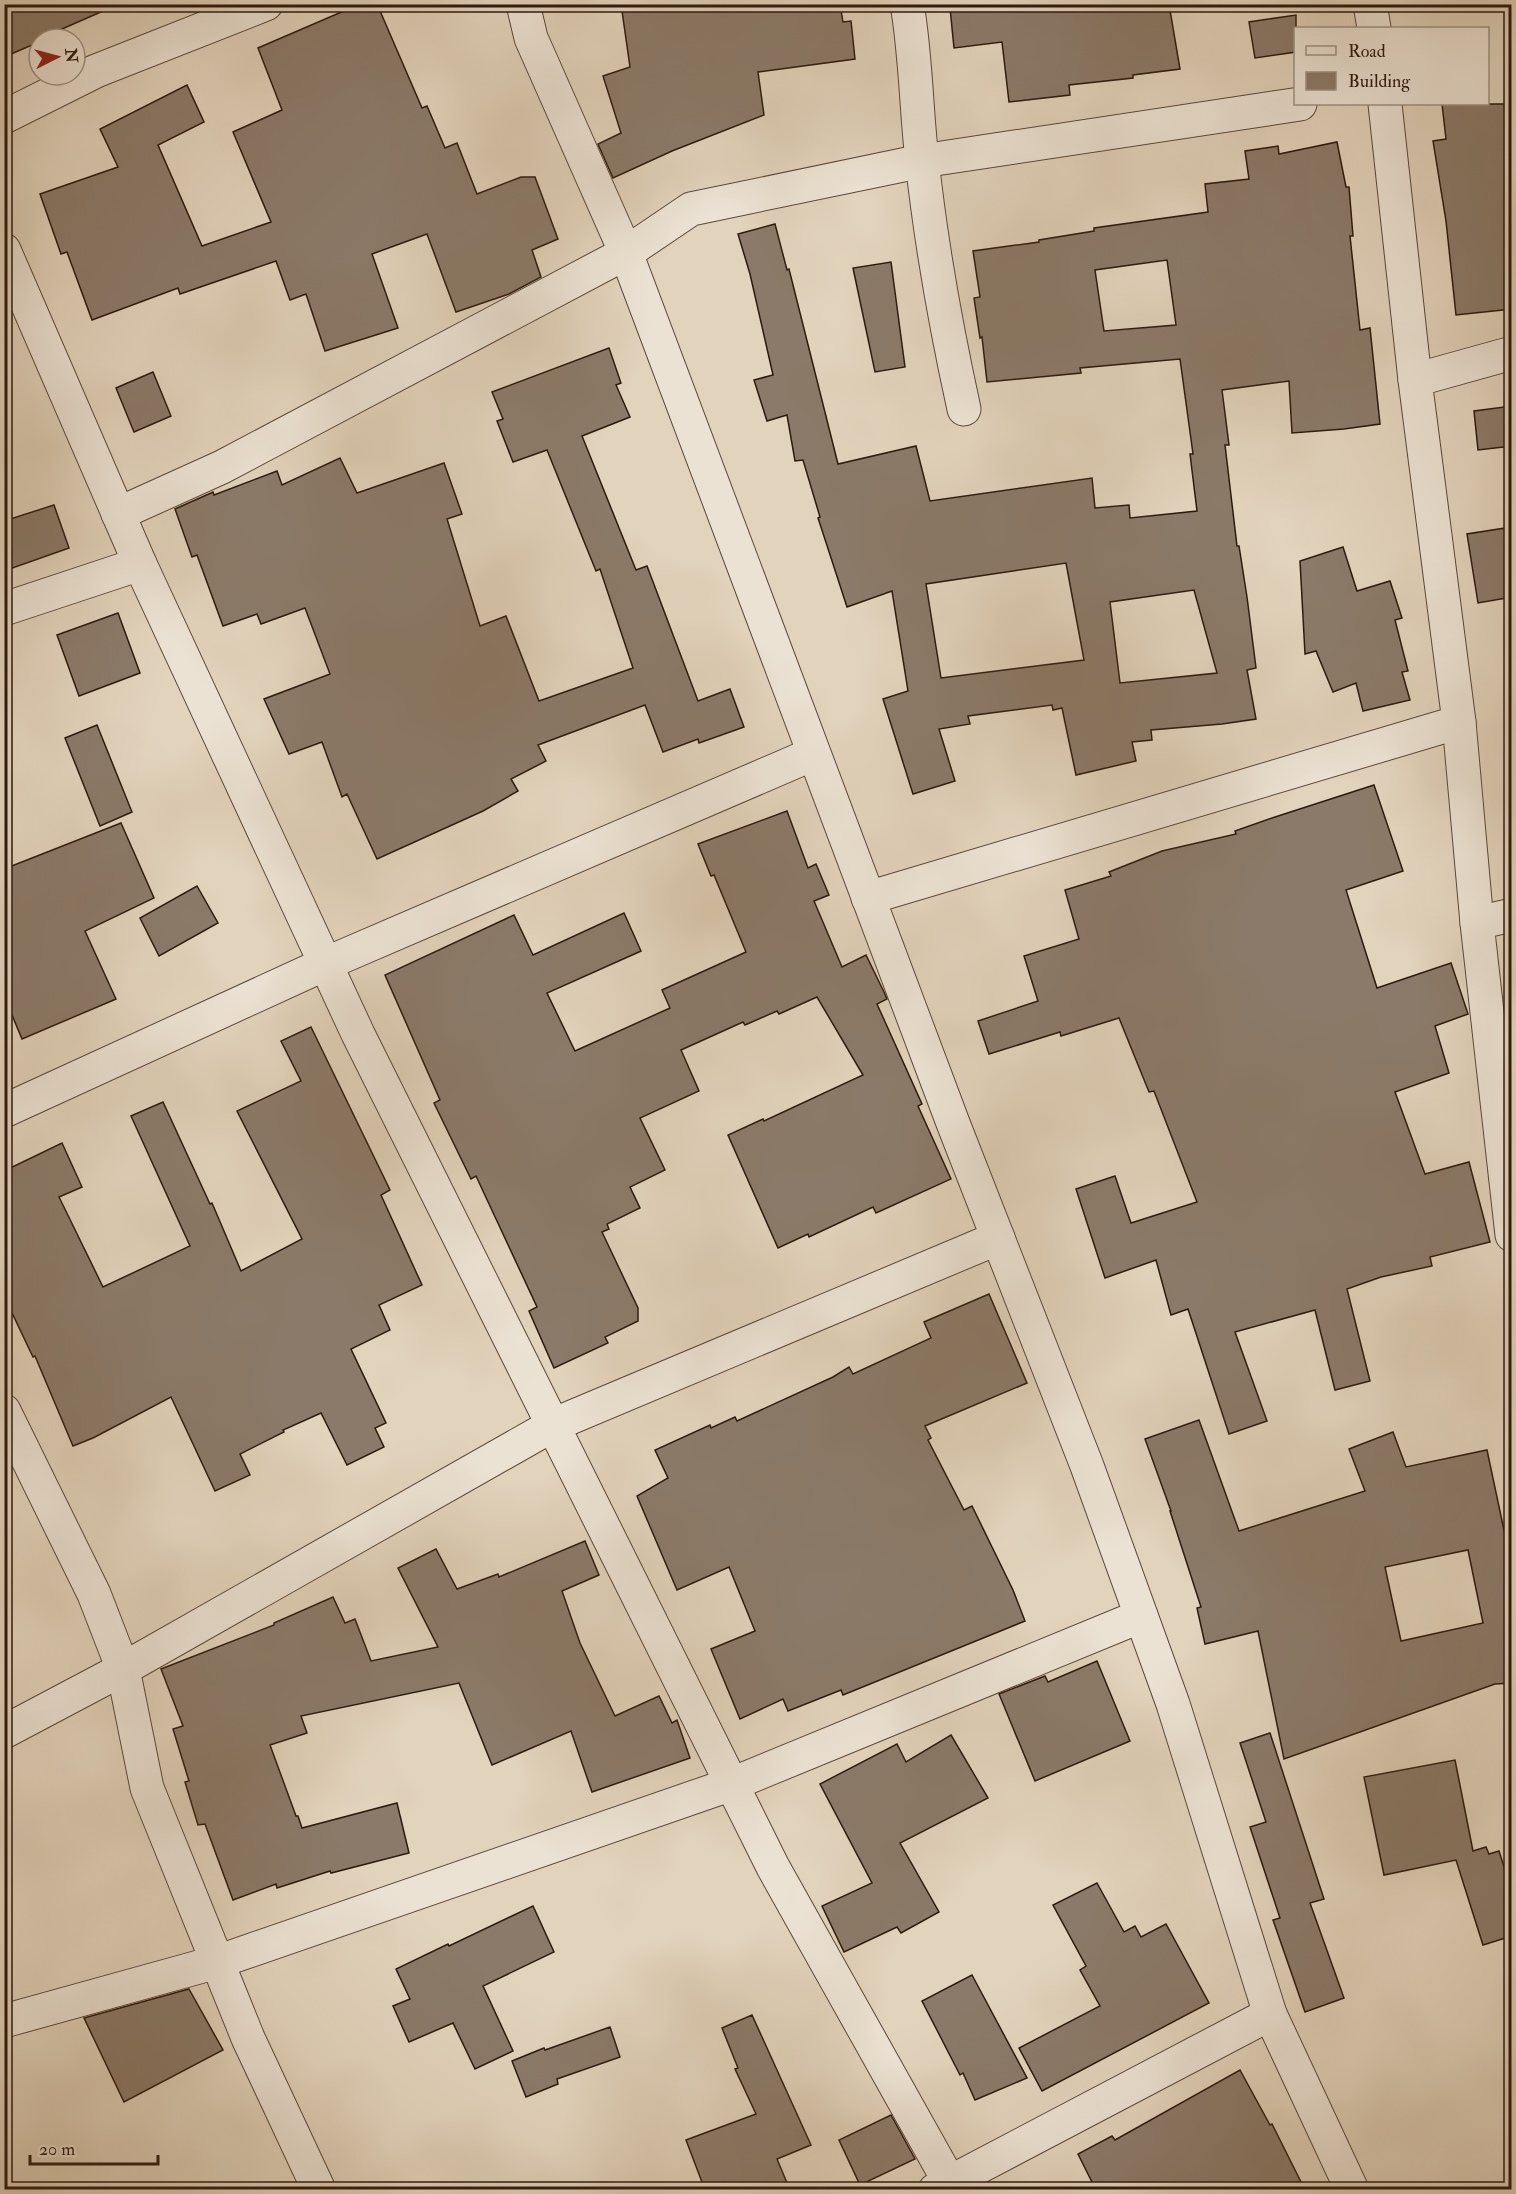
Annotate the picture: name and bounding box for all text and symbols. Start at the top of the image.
north arrow [27,27,87,87]
legend [1294,27,1489,105]
text: Road [1348,40,1386,63]
text: N [60,46,82,64]
text: Building [1348,70,1411,93]
scale bar [30,2128,158,2166]
text: 20 m [39,2138,75,2161]

